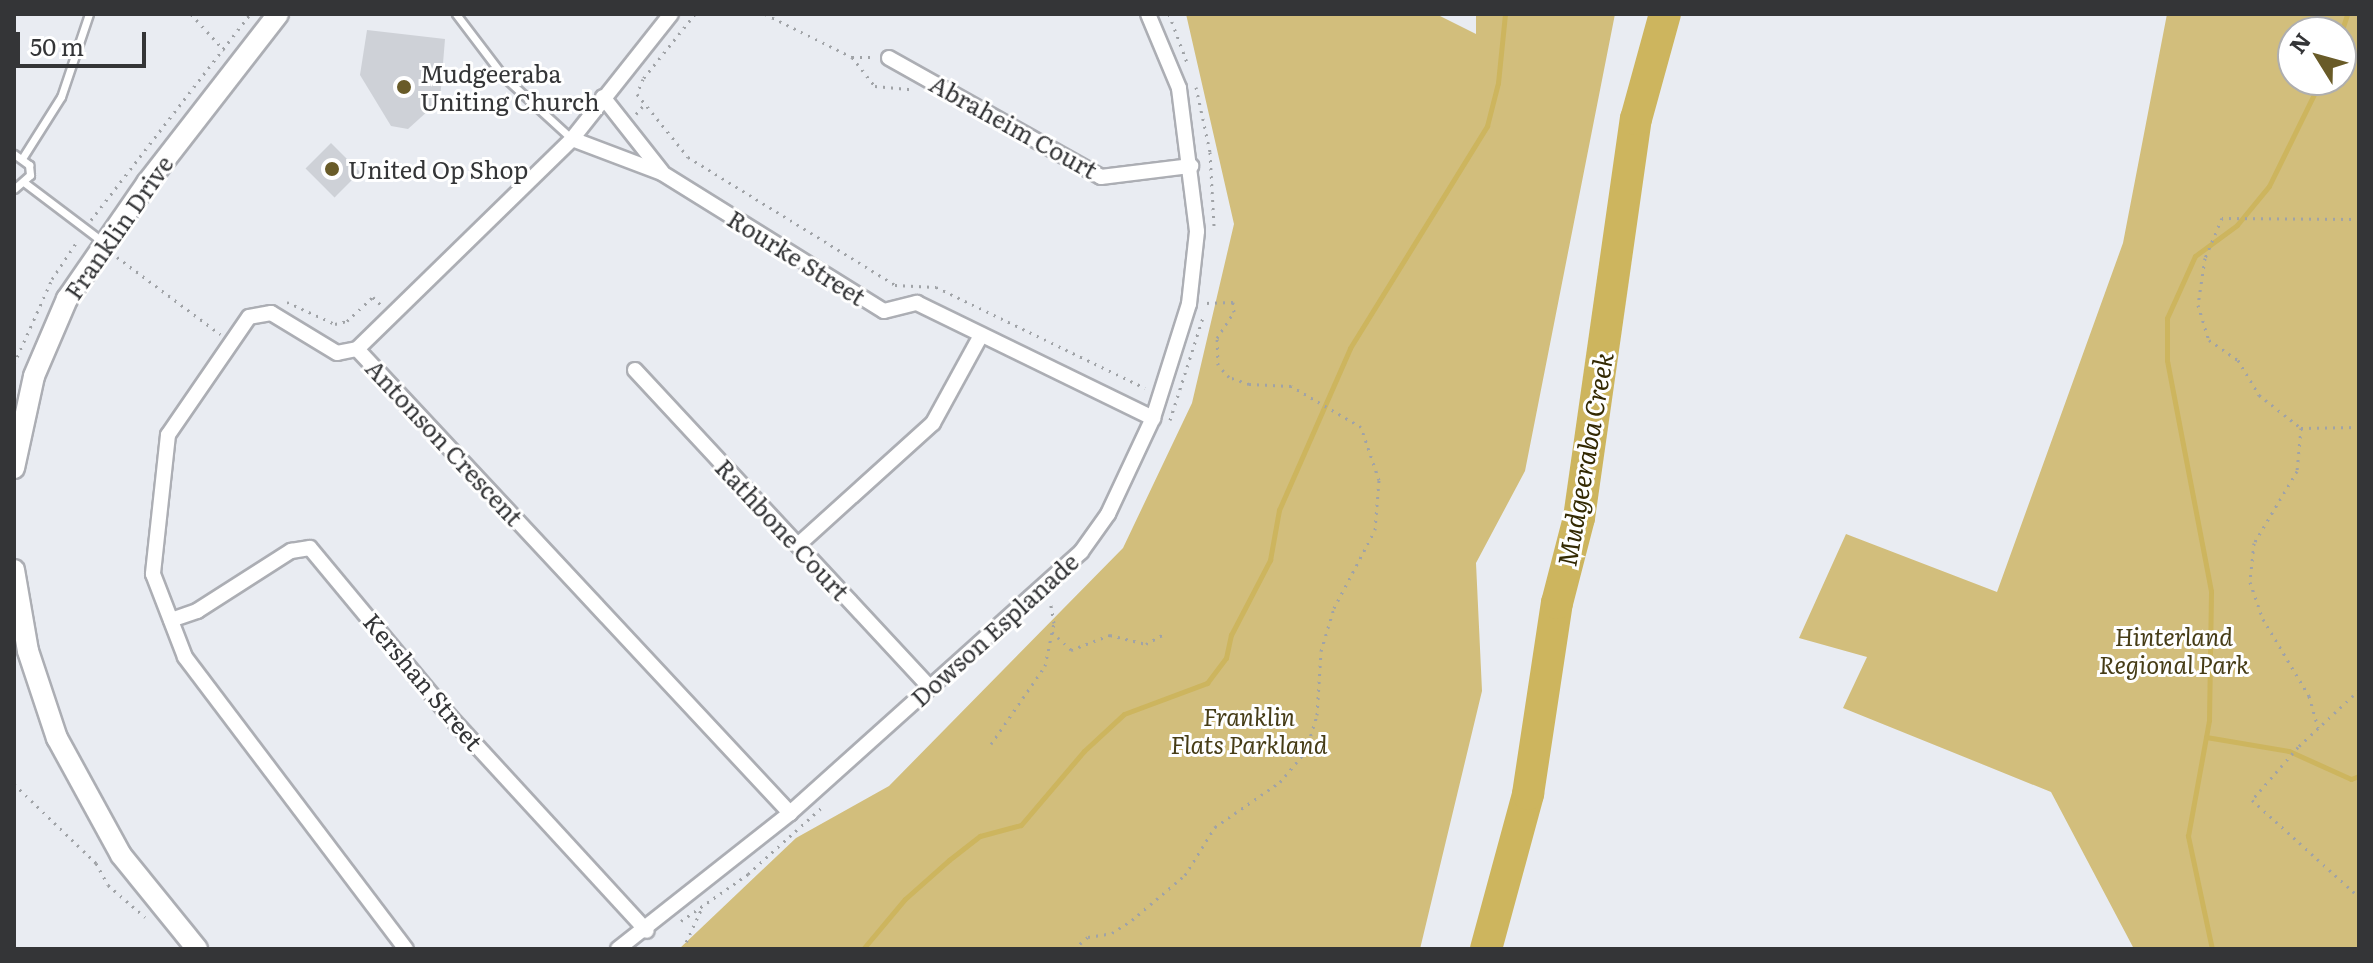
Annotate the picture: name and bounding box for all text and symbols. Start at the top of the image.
scale bar [20,16,150,66]
north arrow [2277,16,2357,96]
text: N [2280,25,2318,60]
text: 50 m [30,28,84,63]
place label: Mudgeeraba Uniting Church [420,59,600,115]
street label: Abraheim Court [925,68,1103,184]
marker: Mudgeeraba Uniting Church [395,78,413,96]
street label: Franklin Drive [58,150,178,304]
place label: United Op Shop [348,155,528,183]
marker: United Op Shop [323,160,341,178]
street label: Rourke Street [723,203,871,311]
water label: Mudgeeraba Creek [1550,350,1618,568]
street label: Antonson Crescent [361,353,529,531]
street label: Rathbone Court [710,452,856,606]
street label: Dowson Esplanade [904,546,1084,712]
street label: Kershan Street [358,607,490,755]
park label: Hinterland Regional Park [2099,622,2249,678]
park label: Franklin Flats Parkland [1171,702,1327,758]

